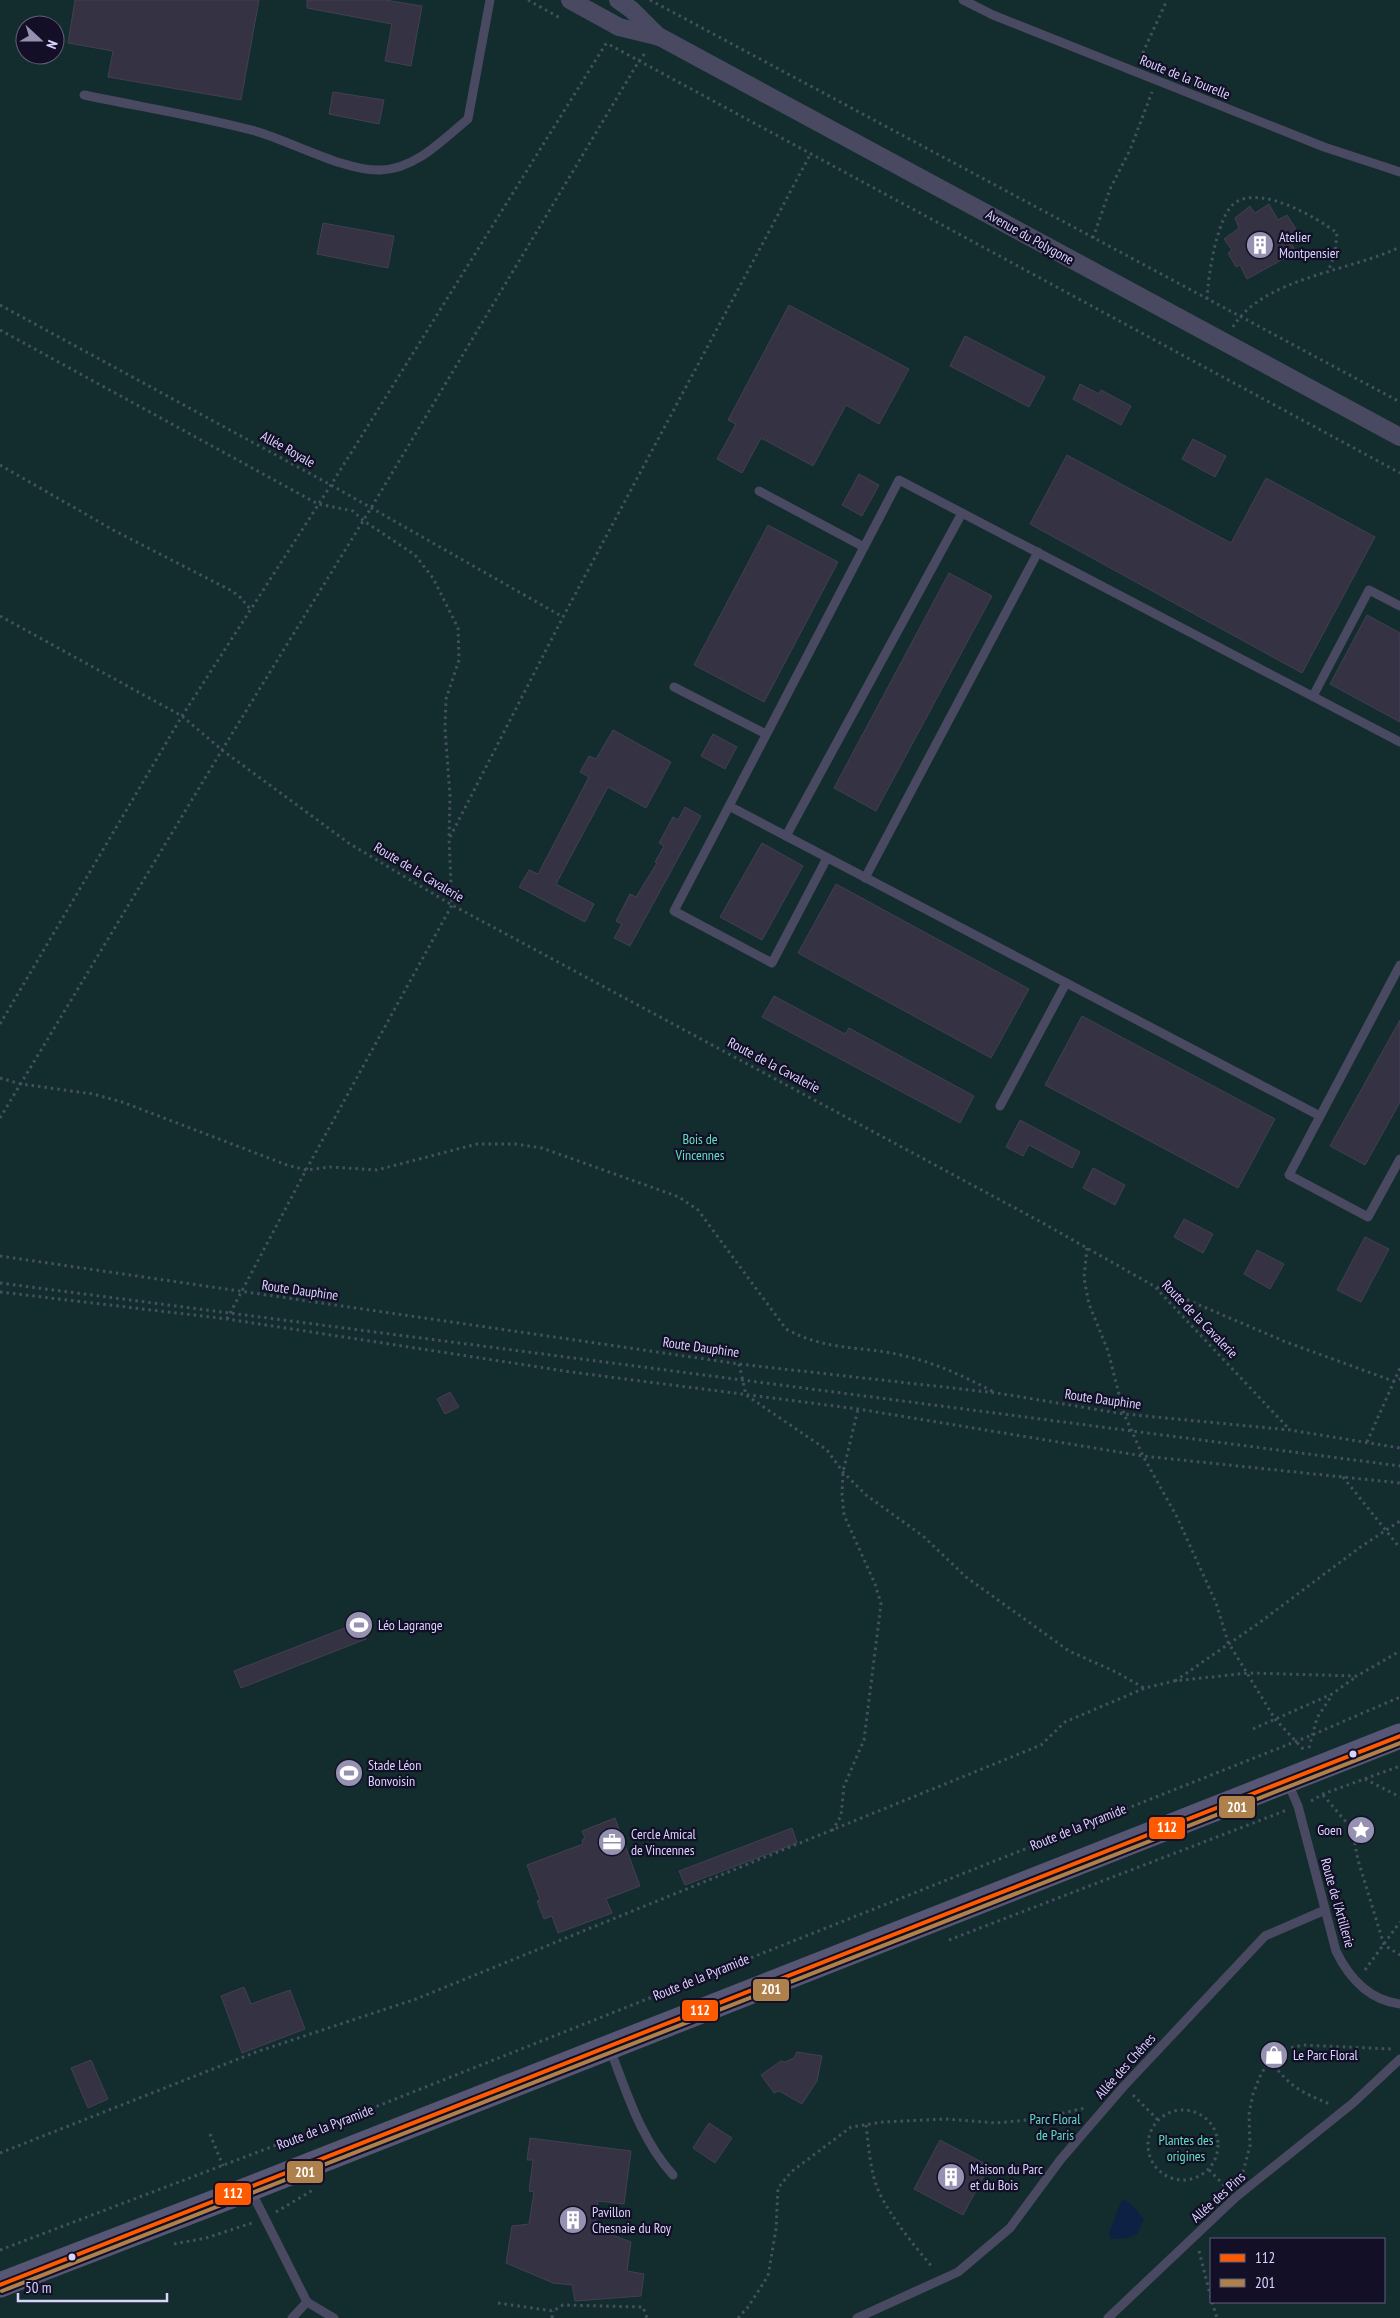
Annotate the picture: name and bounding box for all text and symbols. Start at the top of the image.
north arrow [15,15,65,65]
text: N [42,38,62,51]
street label: Route de la Tourelle [1137,51,1233,103]
street label: Avenue du Polygone [983,205,1077,269]
place label: Atelier Montpensier [1279,228,1340,262]
building icon: Atelier Montpensier [1245,230,1275,260]
street label: Allée Royale [258,427,319,471]
street label: Route de la Cavalerie [371,838,468,906]
street label: Route de la Cavalerie [725,1033,823,1097]
park label: Bois de Vincennes [675,1130,725,1164]
street label: Route Dauphine [261,1276,340,1304]
street label: Route de la Cavalerie [1158,1276,1242,1362]
street label: Route Dauphine [662,1333,741,1361]
street label: Route Dauphine [1064,1385,1143,1413]
sports icon: Léo Lagrange [344,1610,374,1640]
place label: Léo Lagrange [378,1616,443,1634]
unlabelled marker [1348,1749,1358,1759]
place label: Stade Léon Bonvoisin [368,1756,421,1790]
sports icon: Stade Léon Bonvoisin [334,1758,364,1788]
line badge: 201 [1218,1795,1256,1819]
text: 201 [1227,1798,1247,1816]
street label: Route de la Pyramide [1027,1799,1129,1855]
place icon: Goen [1346,1815,1376,1845]
line badge: 112 [1148,1816,1186,1840]
text: 112 [1157,1818,1177,1836]
place label: Goen [1317,1821,1342,1839]
place label: Cercle Amical de Vincennes [631,1825,697,1859]
office icon: Cercle Amical de Vincennes [597,1827,627,1857]
street label: Route de l'Artillerie [1317,1856,1359,1950]
street label: Route de la Pyramide [650,1949,752,2005]
line badge: 201 [752,1978,790,2002]
text: 201 [761,1980,781,1998]
line badge: 112 [681,1999,719,2022]
text: 112 [690,2001,710,2019]
street label: Allée des Chênes [1091,2029,1159,2103]
shop icon: Le Parc Floral [1259,2040,1289,2070]
place label: Le Parc Floral [1293,2046,1359,2064]
street label: Route de la Pyramide [274,2100,376,2154]
park label: Parc Floral de Paris [1030,2110,1081,2144]
park label: Plantes des origines [1158,2131,1214,2165]
line badge: 201 [286,2160,324,2184]
place label: Maison du Parc et du Bois [970,2160,1043,2194]
building icon: Maison du Parc et du Bois [936,2162,966,2192]
text: 201 [295,2163,315,2181]
street label: Allée des Pins [1187,2168,1249,2226]
line badge: 112 [214,2182,252,2206]
text: 112 [223,2184,243,2202]
place label: Pavillon Chesnaie du Roy [592,2203,672,2237]
building icon: Pavillon Chesnaie du Roy [558,2205,588,2235]
legend [1210,2238,1385,2303]
text: 112 [1255,2248,1275,2267]
unlabelled marker [67,2252,77,2262]
scale bar [18,2270,166,2302]
text: 201 [1255,2273,1275,2292]
text: 50 m [25,2278,51,2297]

